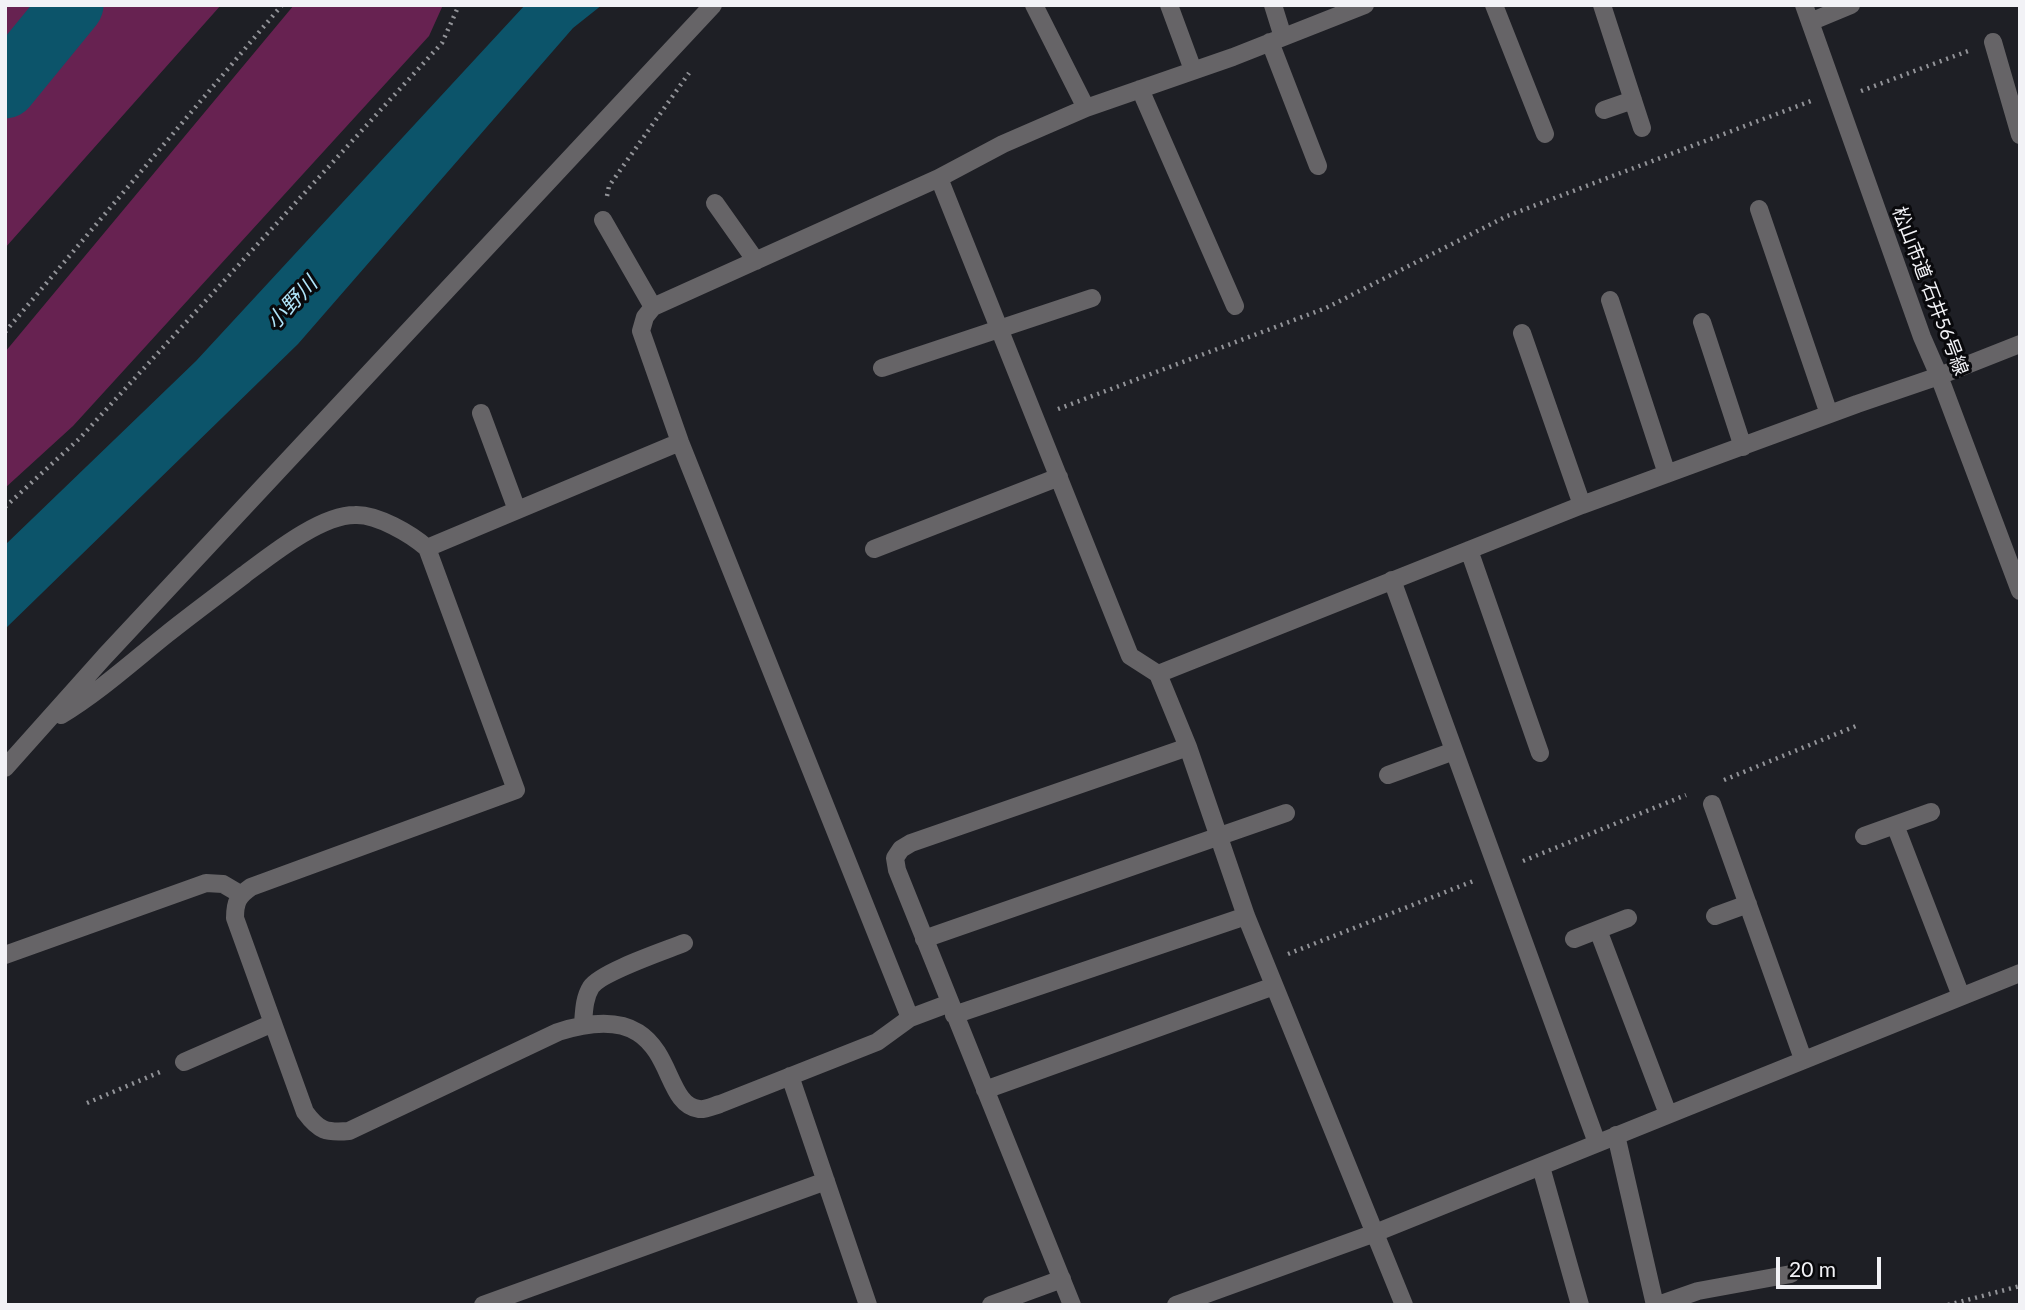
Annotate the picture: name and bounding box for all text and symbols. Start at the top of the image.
street label: 松山市道 石井56号線 [1887,203,1973,379]
water label: 小野川 [261,271,323,335]
scale bar [1780,1244,1885,1288]
text: 20 m [1789,1256,1836,1281]

